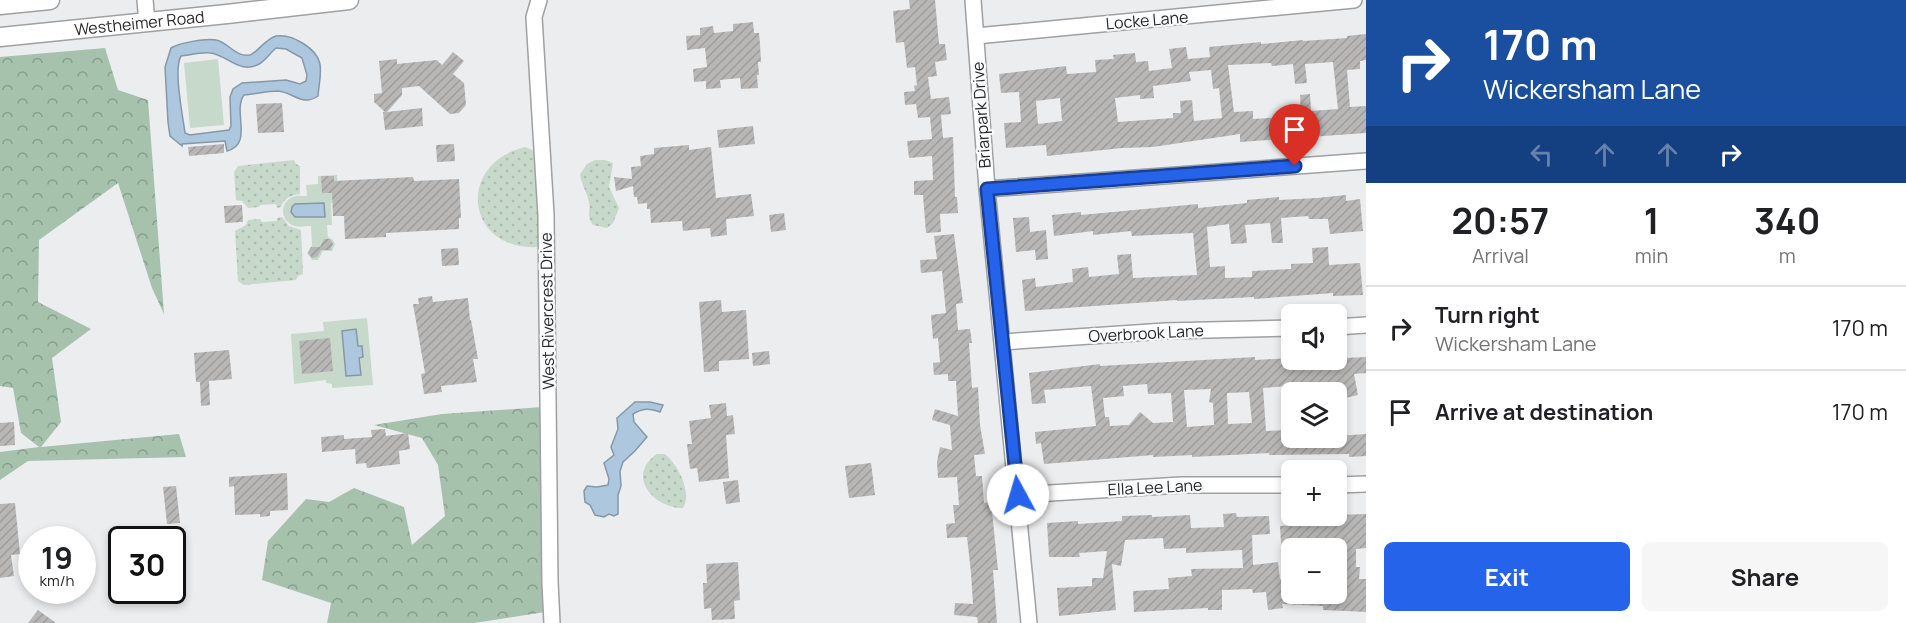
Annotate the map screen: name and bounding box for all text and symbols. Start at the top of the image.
street label: Westheimer Road [73,5,205,40]
street label: Locke Lane [1105,5,1189,35]
text: 170 m [1483,15,1598,73]
icon: right [1384,24,1462,102]
street label: Briarpark Drive [966,61,996,169]
text: Wickersham Lane [1483,70,1701,107]
pin [1269,104,1320,166]
icon: arrive [1278,113,1311,146]
icon: left [1525,138,1558,171]
icon: ahead [1588,138,1621,171]
icon: ahead [1651,138,1684,171]
icon: right [1714,138,1747,171]
text: 20:57 [1452,196,1549,245]
text: 1 [1644,196,1660,245]
text: 340 [1754,196,1820,245]
street label: West Rivercrest Drive [535,232,559,390]
text: Arrival [1472,242,1529,269]
text: min [1635,242,1668,269]
text: m [1779,242,1796,269]
text: Turn right [1435,300,1540,330]
map controls [1281,304,1347,604]
button: sound [1281,304,1347,370]
icon: right [1384,312,1417,345]
text: 170 m [1832,313,1888,343]
street label: Overbrook Lane [1088,319,1204,347]
text: Wickersham Lane [1435,330,1597,357]
button: layers [1281,382,1347,448]
icon: arrive [1384,396,1417,429]
text: Arrive at destination [1435,397,1653,427]
text: 170 m [1832,397,1888,427]
button: + [1281,460,1347,526]
position arrow [986,463,1050,527]
street label: Ella Lee Lane [1107,474,1203,500]
speed limit sign: 30 [108,526,186,604]
text: 19 [41,537,73,578]
button: − [1281,538,1347,604]
button: Exit [1384,542,1630,611]
button: Share [1642,542,1888,611]
text: km/h [40,570,74,591]

